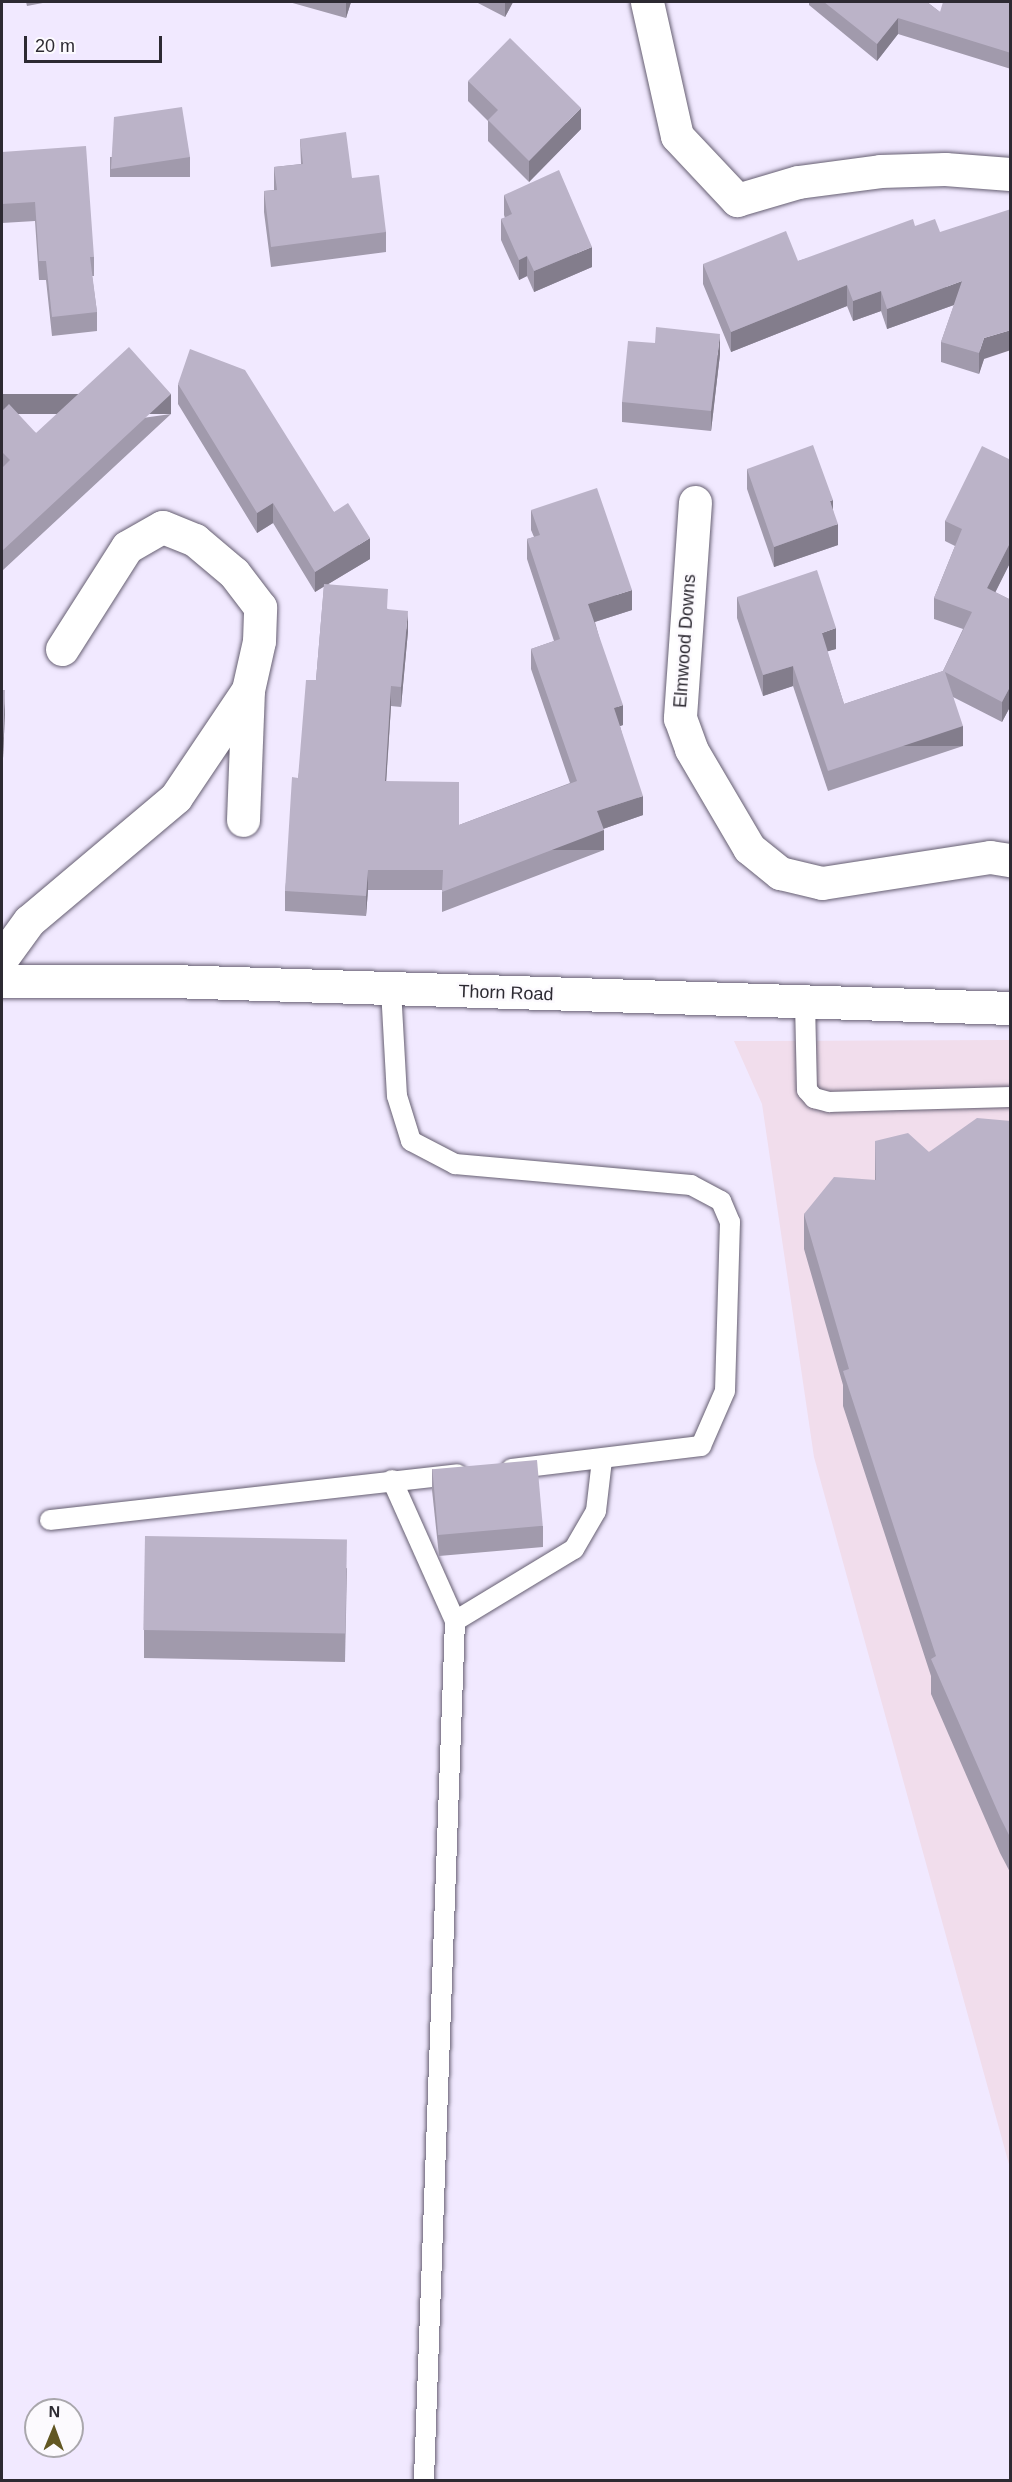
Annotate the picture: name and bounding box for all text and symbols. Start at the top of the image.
scale bar [27,24,165,62]
text: 20 m [35,36,75,56]
street label: Elmwood Downs [670,573,700,709]
street label: Thorn Road [458,981,554,1005]
north arrow [24,2398,84,2458]
text: N [48,2403,60,2420]

